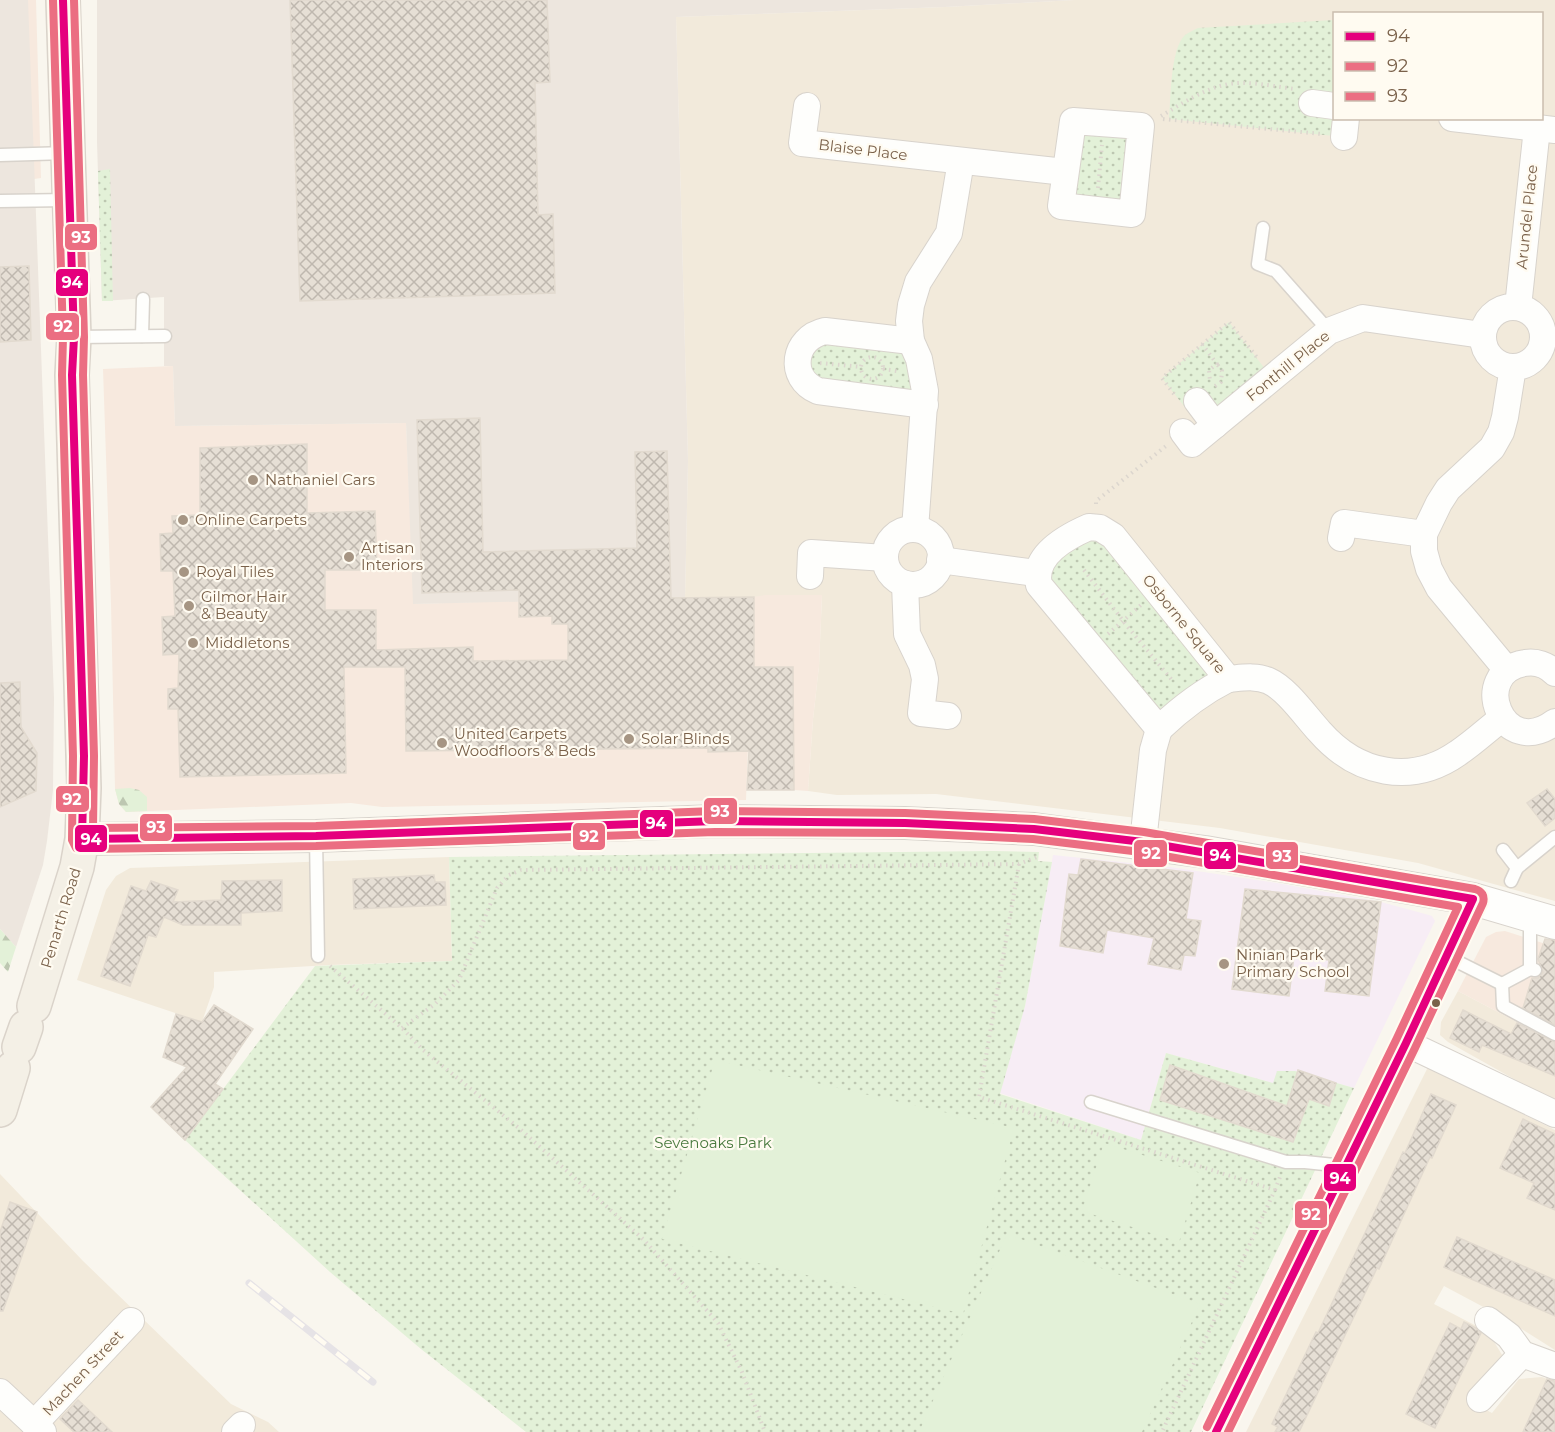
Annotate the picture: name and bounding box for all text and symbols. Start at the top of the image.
legend [1333,12,1543,120]
text: 94 [1387,25,1410,47]
text: 92 [1387,55,1408,77]
text: 93 [1387,85,1408,107]
street label: Blaise Place [817,135,909,164]
street label: Arundel Place [1512,164,1541,270]
line badge: 93 [64,223,98,251]
text: 93 [71,228,91,247]
line badge: 94 [55,268,89,297]
text: 94 [61,273,83,292]
line badge: 92 [45,312,80,341]
text: 92 [53,317,73,336]
street label: Fonthill Place [1242,326,1333,405]
place label: Nathaniel Cars [265,470,375,489]
marker: Nathaniel Cars [246,473,260,487]
place label: Online Carpets [195,510,307,529]
marker: Online Carpets [176,513,190,527]
place label: Artisan Interiors [361,538,423,574]
marker: Artisan Interiors [342,550,356,564]
place label: Royal Tiles [196,562,274,581]
marker: Royal Tiles [177,565,191,579]
street label: Osborne Square [1139,570,1230,677]
place label: Gilmor Hair & Beauty [201,587,287,623]
marker: Gilmor Hair & Beauty [182,599,196,613]
place label: Middletons [205,633,289,652]
marker: Middletons [186,636,200,650]
place label: United Carpets Woodfloors & Beds [454,724,596,760]
place label: Solar Blinds [641,729,729,748]
marker: Solar Blinds [622,732,636,746]
marker: United Carpets Woodfloors & Beds [435,736,449,750]
line badge: 92 [55,785,90,813]
text: 92 [62,790,82,809]
line badge: 93 [703,797,738,825]
text: 93 [710,802,730,821]
line badge: 94 [639,809,674,838]
line badge: 93 [139,813,173,842]
text: 94 [645,814,667,833]
text: 93 [146,818,166,837]
line badge: 92 [572,822,606,851]
line badge: 94 [74,824,108,853]
text: 92 [579,827,599,846]
text: 94 [80,830,102,849]
line badge: 92 [1133,839,1168,868]
line badge: 94 [1203,841,1237,870]
line badge: 93 [1265,841,1299,870]
text: 92 [1141,844,1161,863]
text: 94 [1209,846,1231,865]
text: 93 [1272,847,1292,866]
street label: Penarth Road [36,865,85,970]
place label: Ninian Park Primary School [1236,945,1350,981]
marker: Ninian Park Primary School [1217,957,1231,971]
unlabelled marker [1430,997,1442,1009]
park label: Sevenoaks Park [654,1133,772,1152]
line badge: 94 [1323,1163,1357,1192]
text: 94 [1329,1169,1351,1188]
line badge: 92 [1294,1200,1328,1229]
text: 92 [1301,1205,1321,1224]
street label: Machen Street [38,1326,127,1419]

